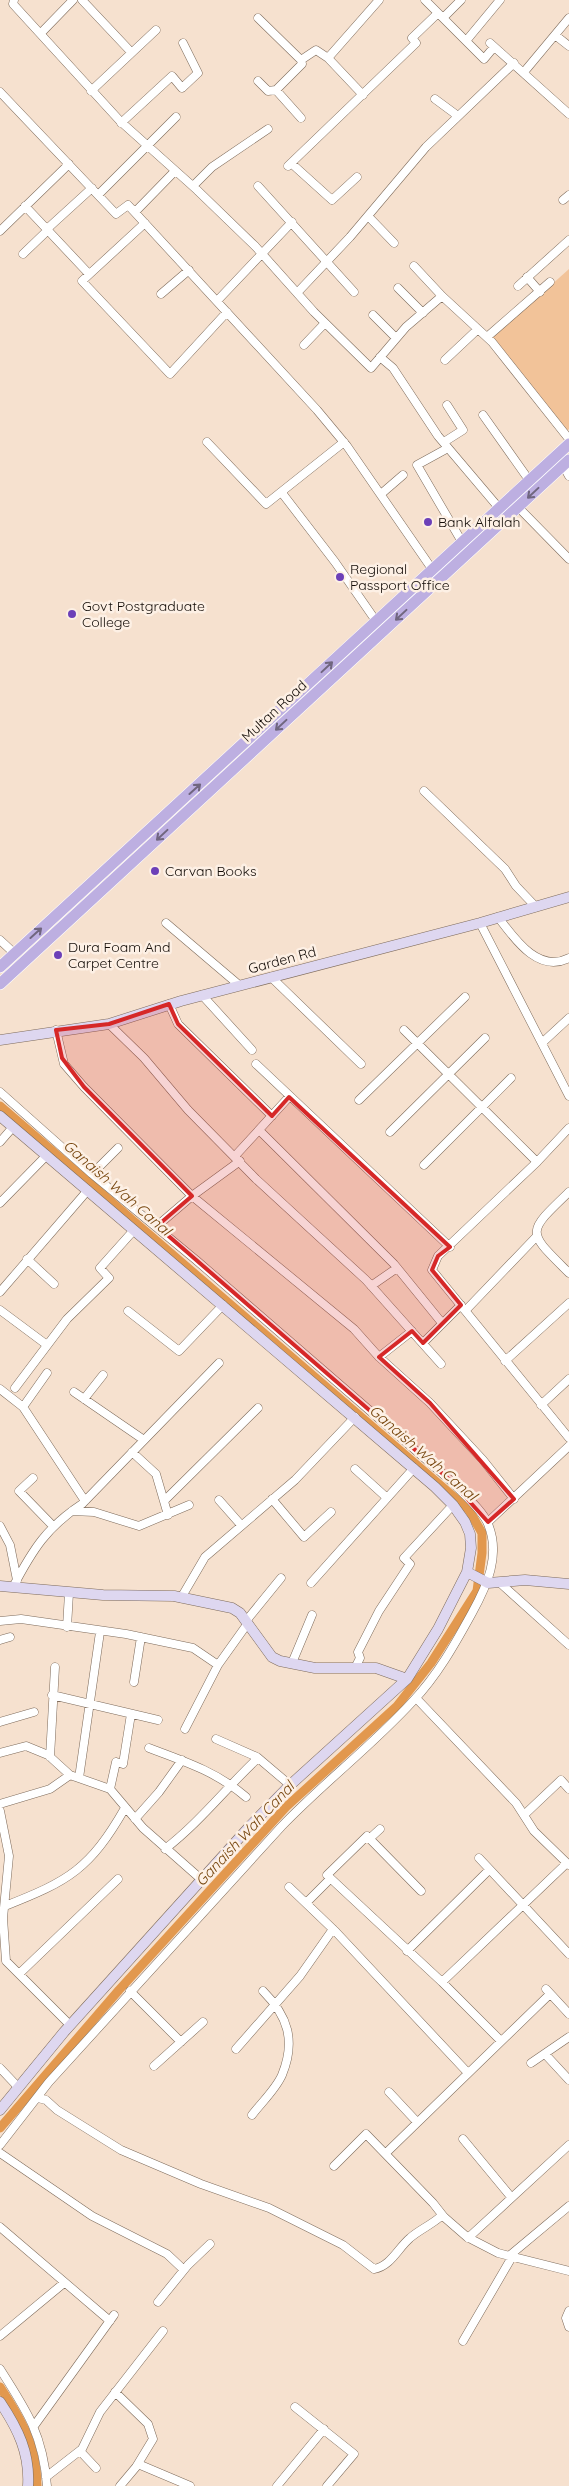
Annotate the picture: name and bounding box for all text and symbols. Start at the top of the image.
one-way arrow [527,487,540,499]
place label: Bank Alfalah [438,513,520,531]
marker: Bank Alfalah [422,516,434,528]
place label: Regional Passport Office [350,560,450,594]
marker: Regional Passport Office [334,571,346,583]
place label: Govt Postgraduate College [82,597,205,631]
marker: Govt Postgraduate College [66,608,78,620]
one-way arrow [394,609,407,621]
one-way arrow [321,661,333,673]
street label: Multan Road [238,676,310,746]
one-way arrow [275,719,288,731]
one-way arrow [188,783,201,795]
one-way arrow [155,829,168,841]
place label: Carvan Books [165,862,257,880]
marker: Carvan Books [149,865,161,877]
one-way arrow [29,928,42,939]
place label: Dura Foam And Carpet Centre [68,938,170,972]
street label: Garden Rd [246,942,318,978]
marker: Dura Foam And Carpet Centre [52,949,64,961]
water label: Ganaish Wah Canal [60,1136,176,1241]
water label: Ganaish Wah Canal [366,1401,482,1506]
water label: Ganaish Wah Canal [191,1776,299,1890]

